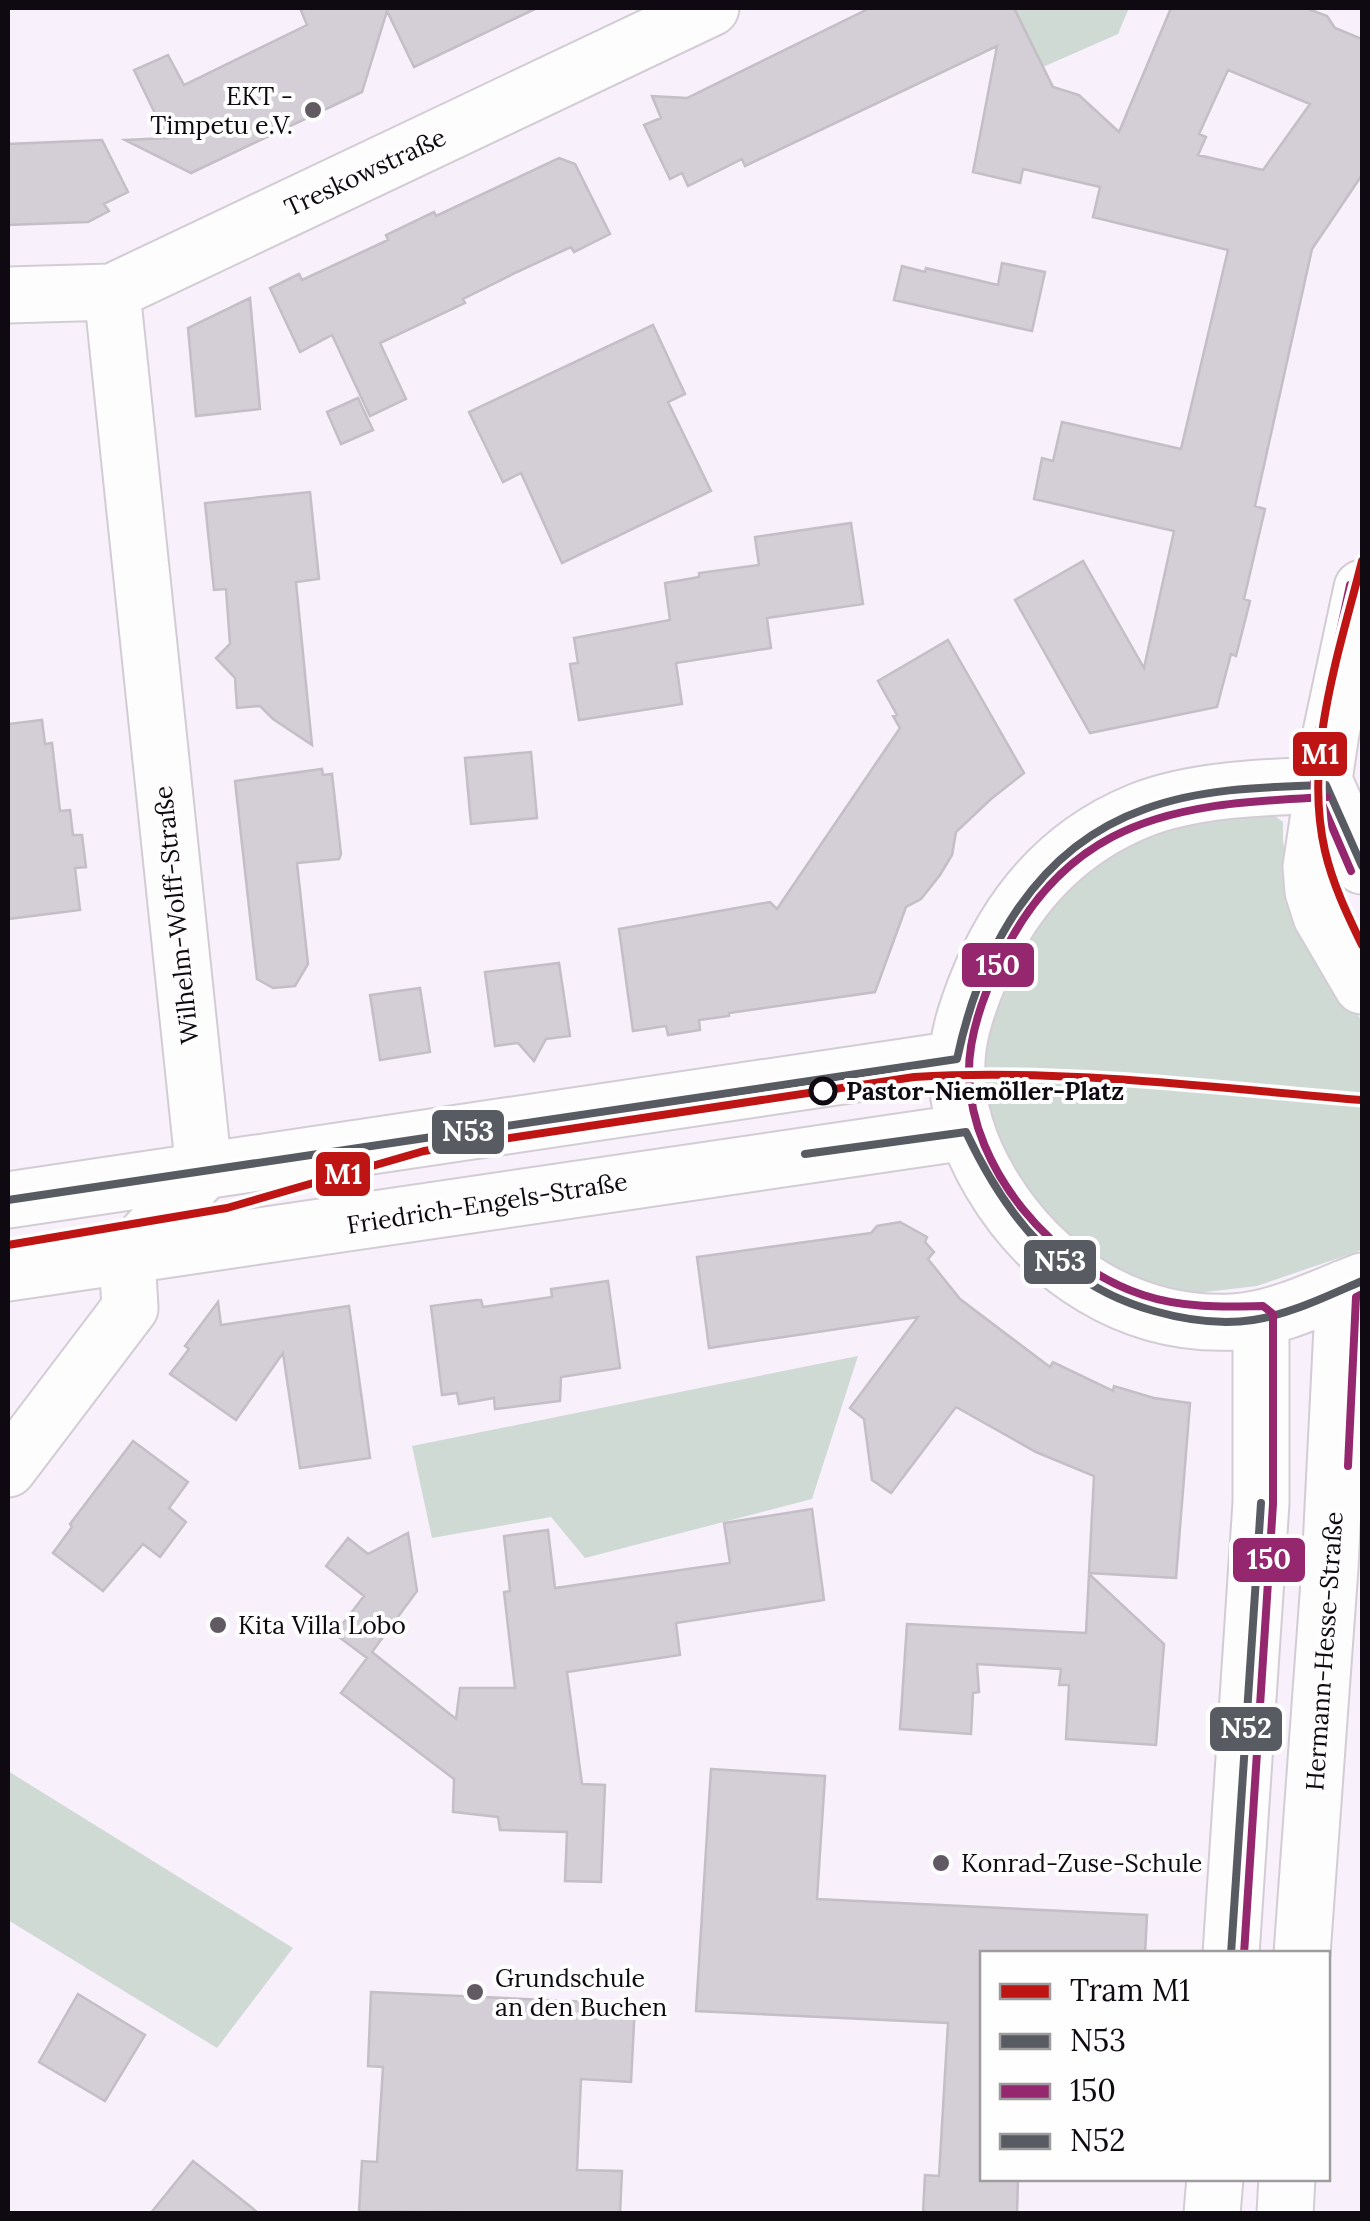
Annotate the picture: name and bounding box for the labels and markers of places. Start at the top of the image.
place label: EKT - Timpetu e.V. [150,80,293,141]
marker: EKT - Timpetu e.V. [302,99,324,121]
place label: Pastor-Niemöller-Platz [846,1075,1124,1107]
marker: Pastor-Niemöller-Platz [810,1078,836,1104]
place label: Kita Villa Lobo [238,1609,406,1641]
marker: Kita Villa Lobo [207,1614,229,1636]
place label: Konrad-Zuse-Schule [961,1847,1202,1879]
marker: Konrad-Zuse-Schule [930,1852,952,1874]
place label: Grundschule an den Buchen [495,1962,667,2023]
marker: Grundschule an den Buchen [464,1981,486,2003]

